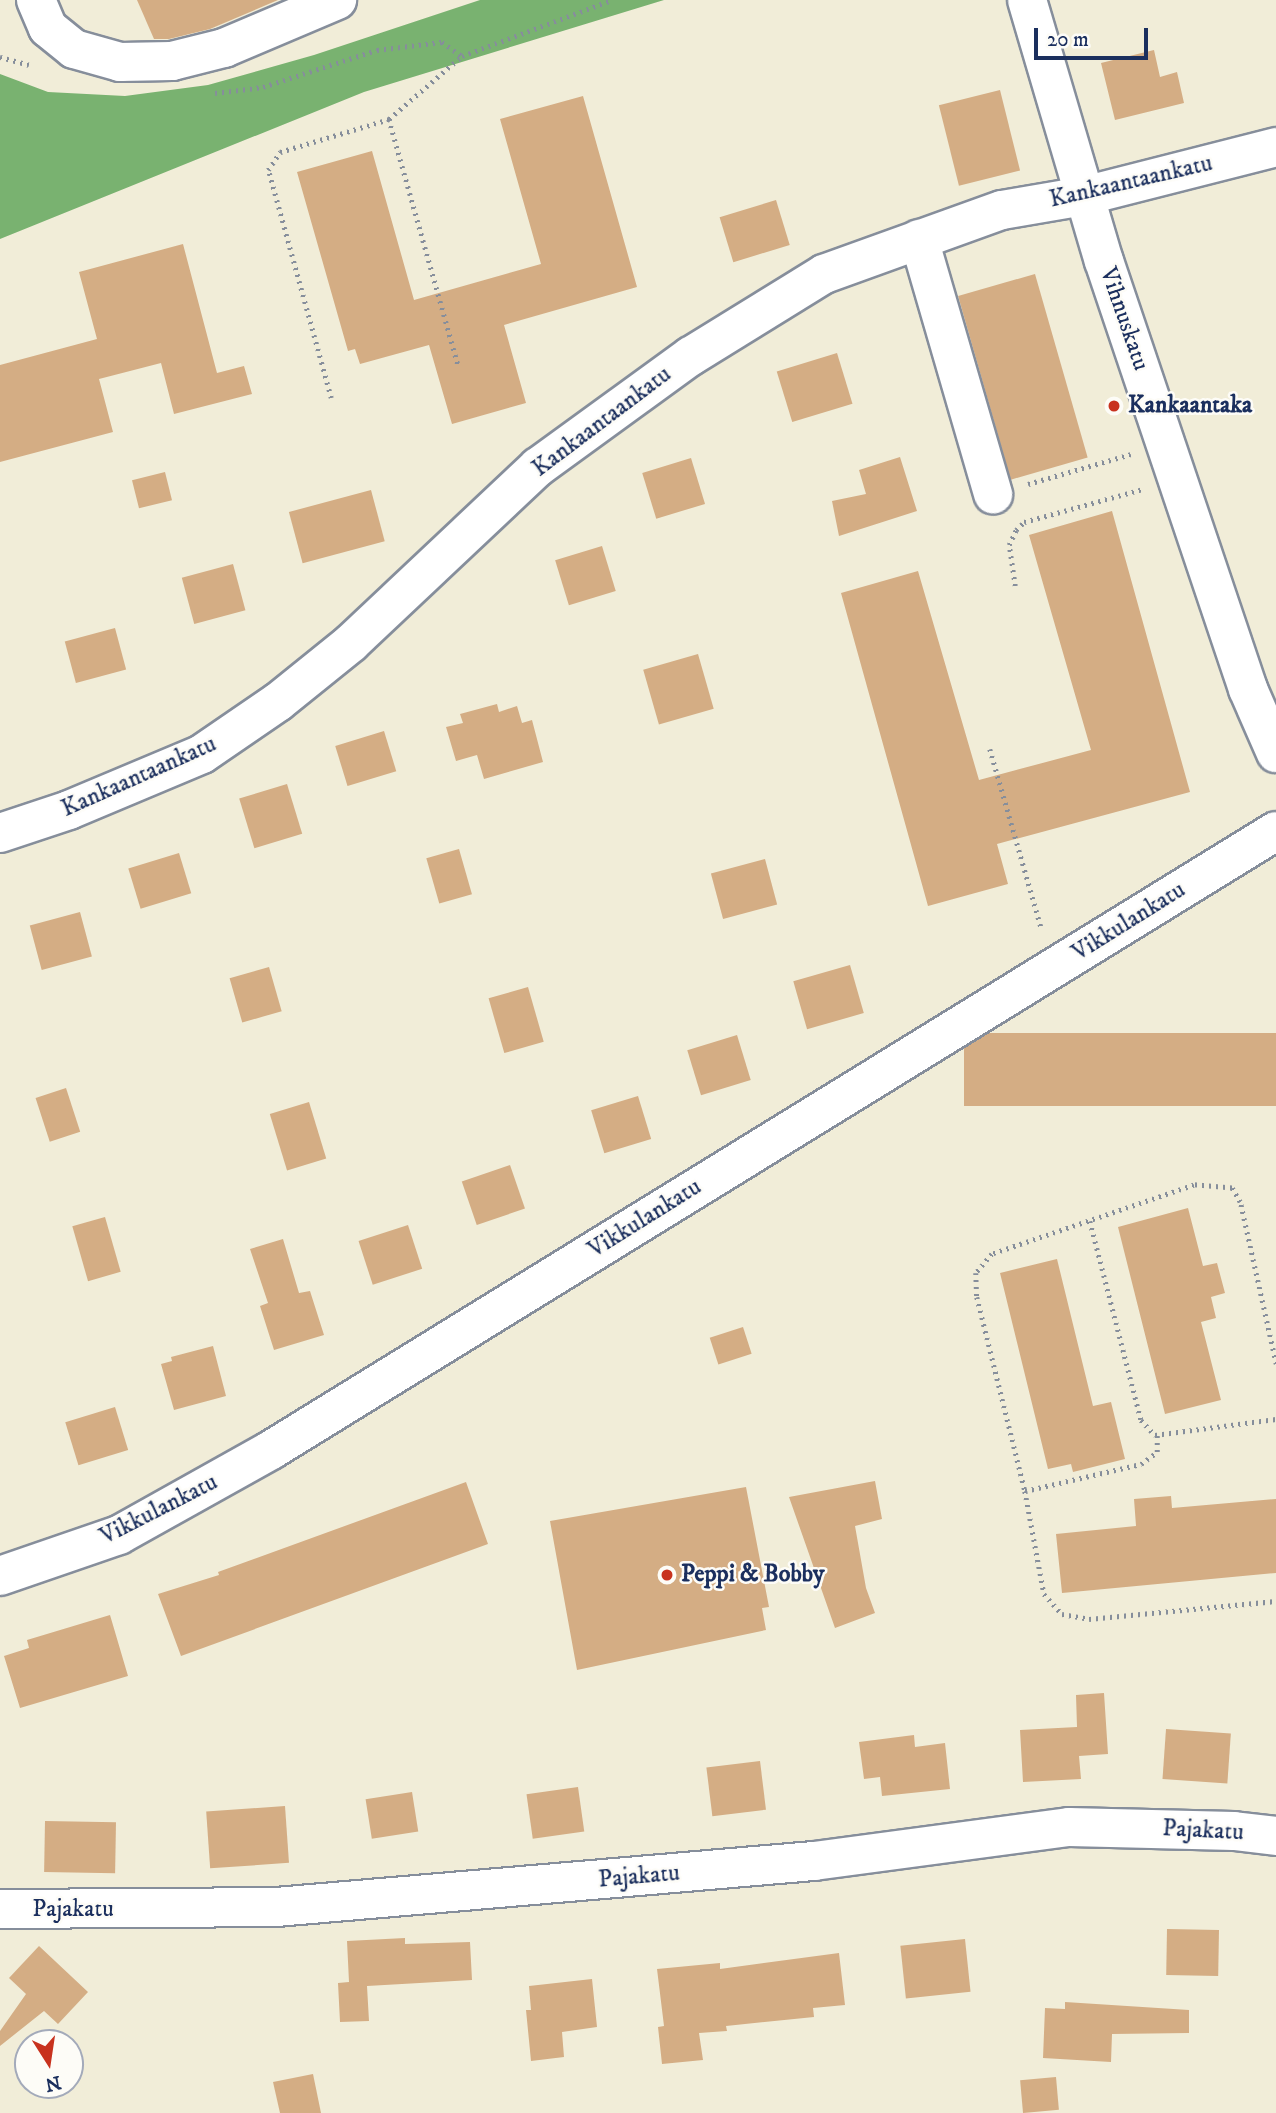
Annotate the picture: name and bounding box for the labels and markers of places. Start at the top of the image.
place label: Kankaantaka [1128,392,1252,420]
marker: Kankaantaka [1106,398,1122,414]
place label: Peppi & Bobby [681,1561,824,1589]
marker: Peppi & Bobby [659,1567,675,1583]

